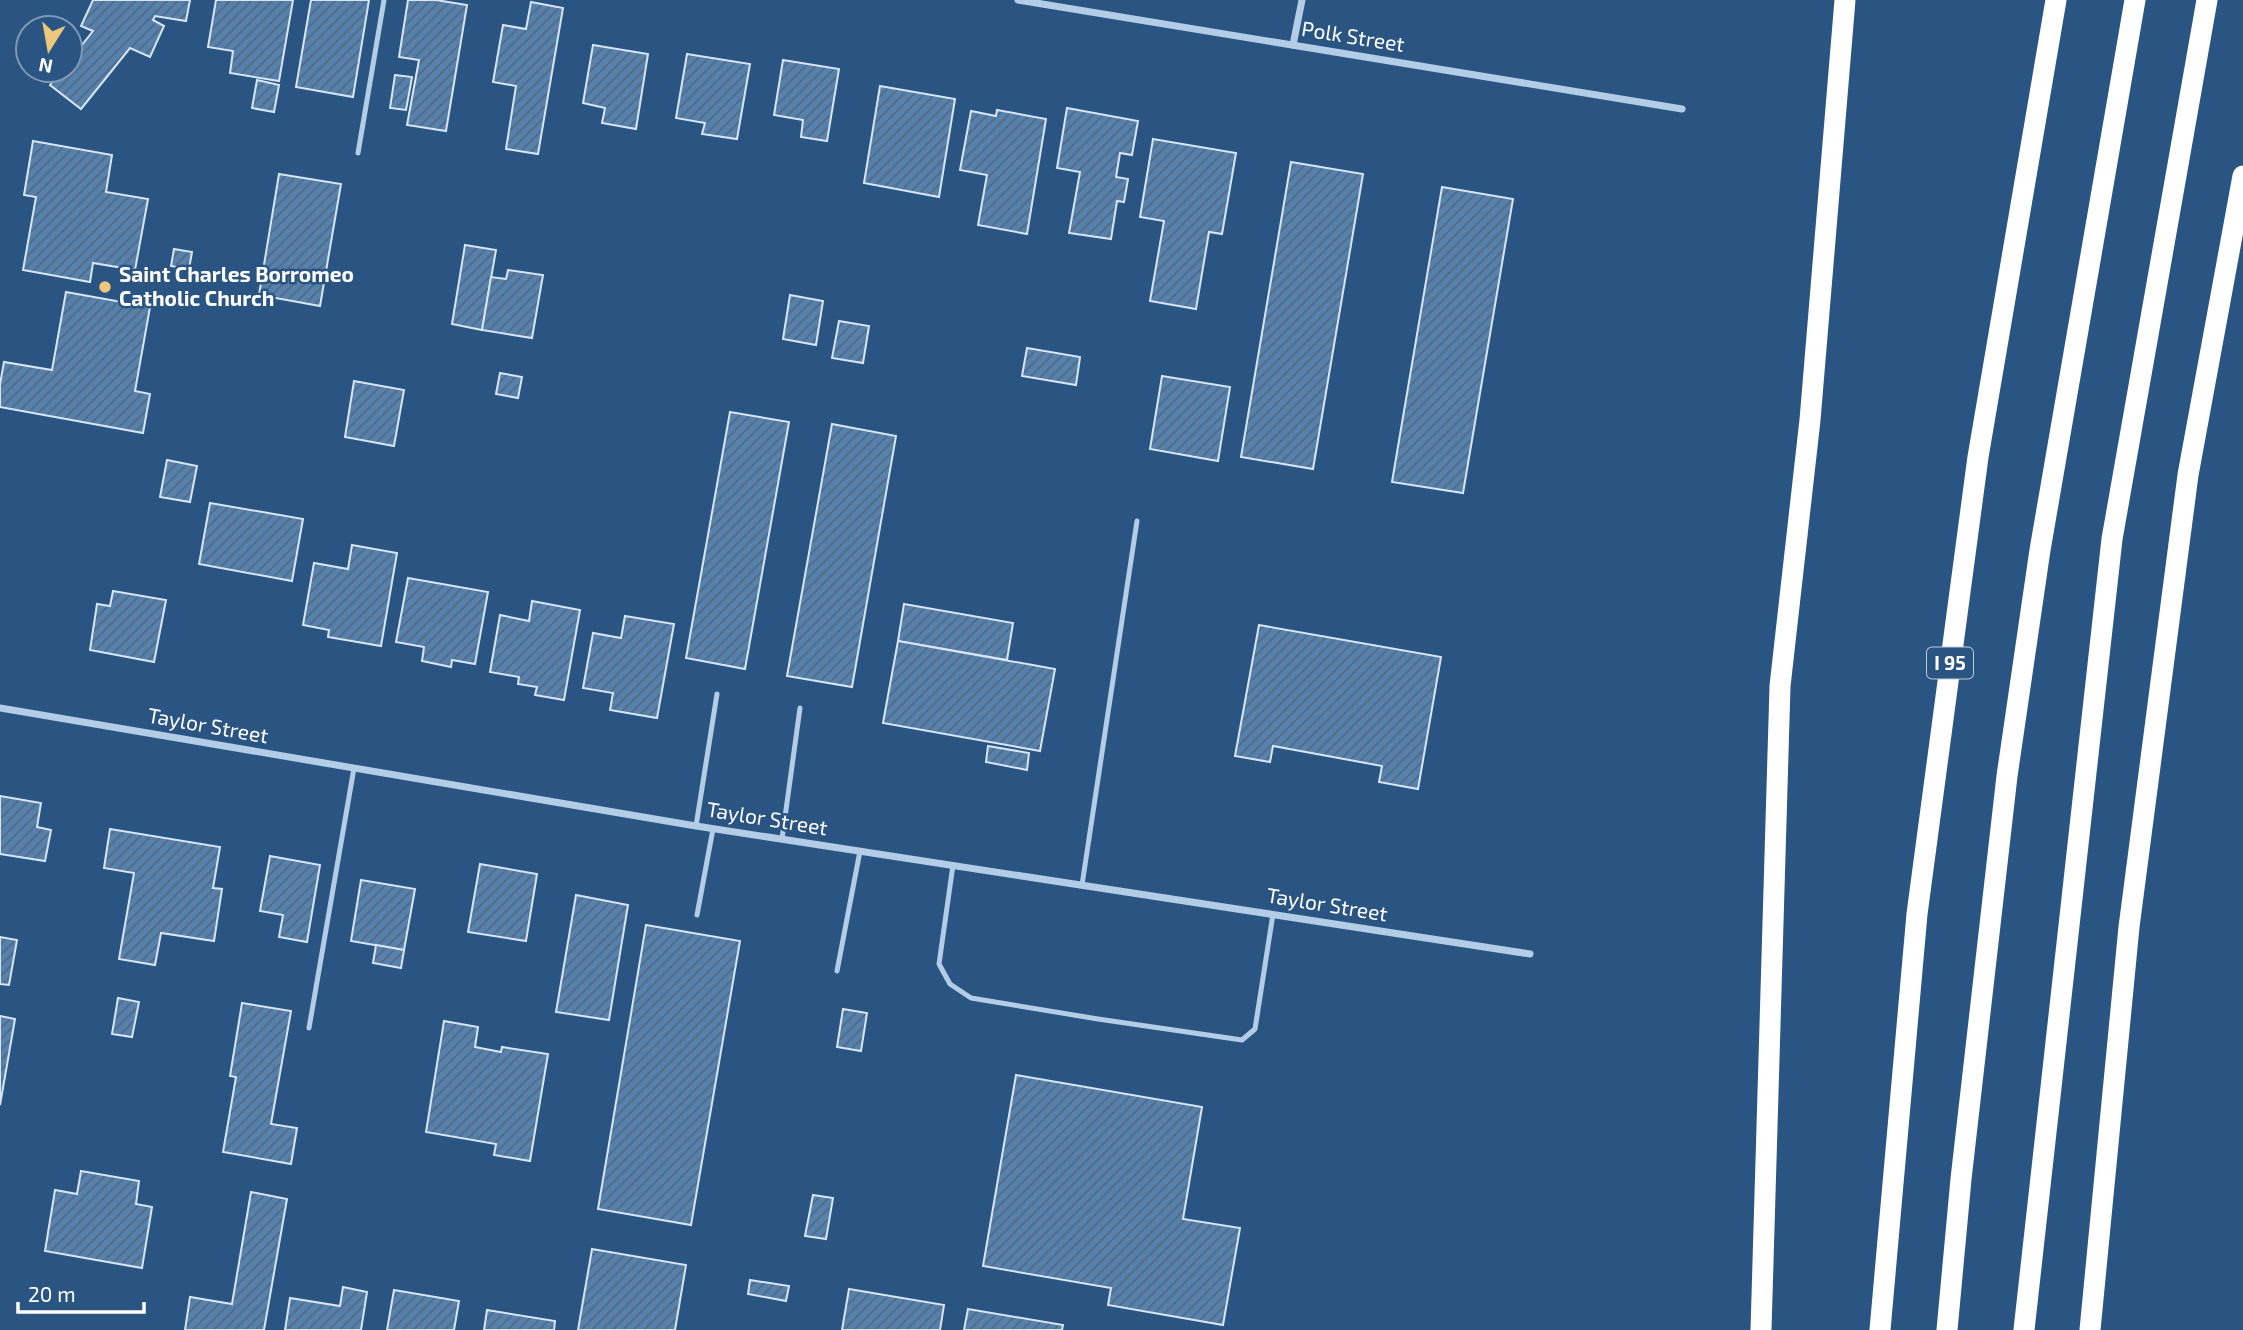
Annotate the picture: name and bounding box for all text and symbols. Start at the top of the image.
north arrow [14,14,84,84]
street label: Polk Street [1300,15,1407,56]
text: N [37,54,55,79]
place label: Saint Charles Borromeo Catholic Church [119,261,354,310]
marker: Saint Charles Borromeo Catholic Church [97,279,113,295]
road number: I 95 [1927,648,1973,678]
street label: Taylor Street [146,702,271,747]
street label: Taylor Street [705,796,829,839]
street label: Taylor Street [1265,882,1389,925]
scale bar [18,1270,144,1314]
text: 20 m [28,1281,76,1306]

